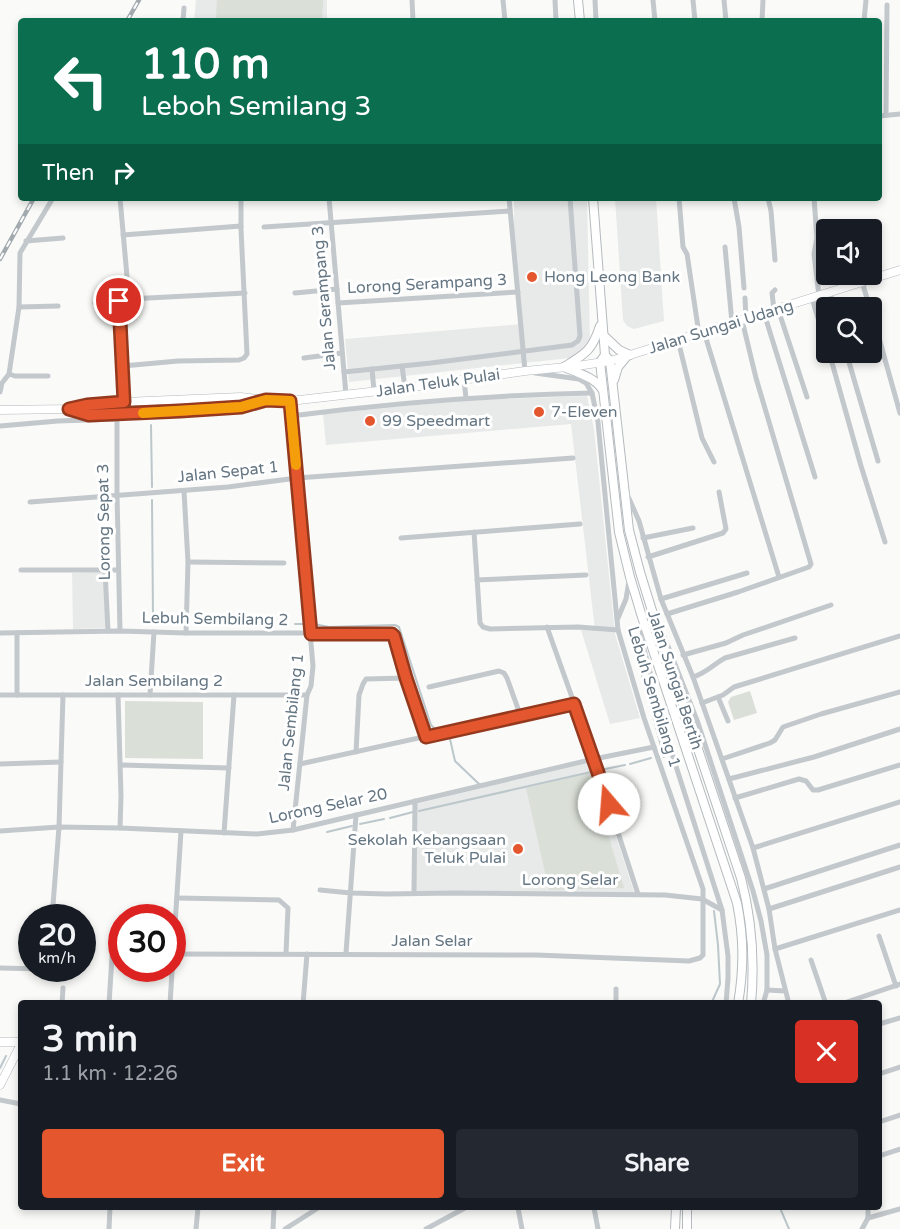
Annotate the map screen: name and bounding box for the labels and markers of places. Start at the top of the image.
place label: Hong Leong Bank [544,267,680,287]
marker: Hong Leong Bank [525,270,539,284]
pin [93,275,144,326]
place label: 7-Eleven [551,402,618,422]
marker: 7-Eleven [532,405,546,419]
place label: 99 Speedmart [382,411,490,431]
marker: 99 Speedmart [363,414,377,428]
place label: Sekolah Kebangsaan Teluk Pulai [348,830,506,868]
marker: Sekolah Kebangsaan Teluk Pulai [511,842,525,856]

